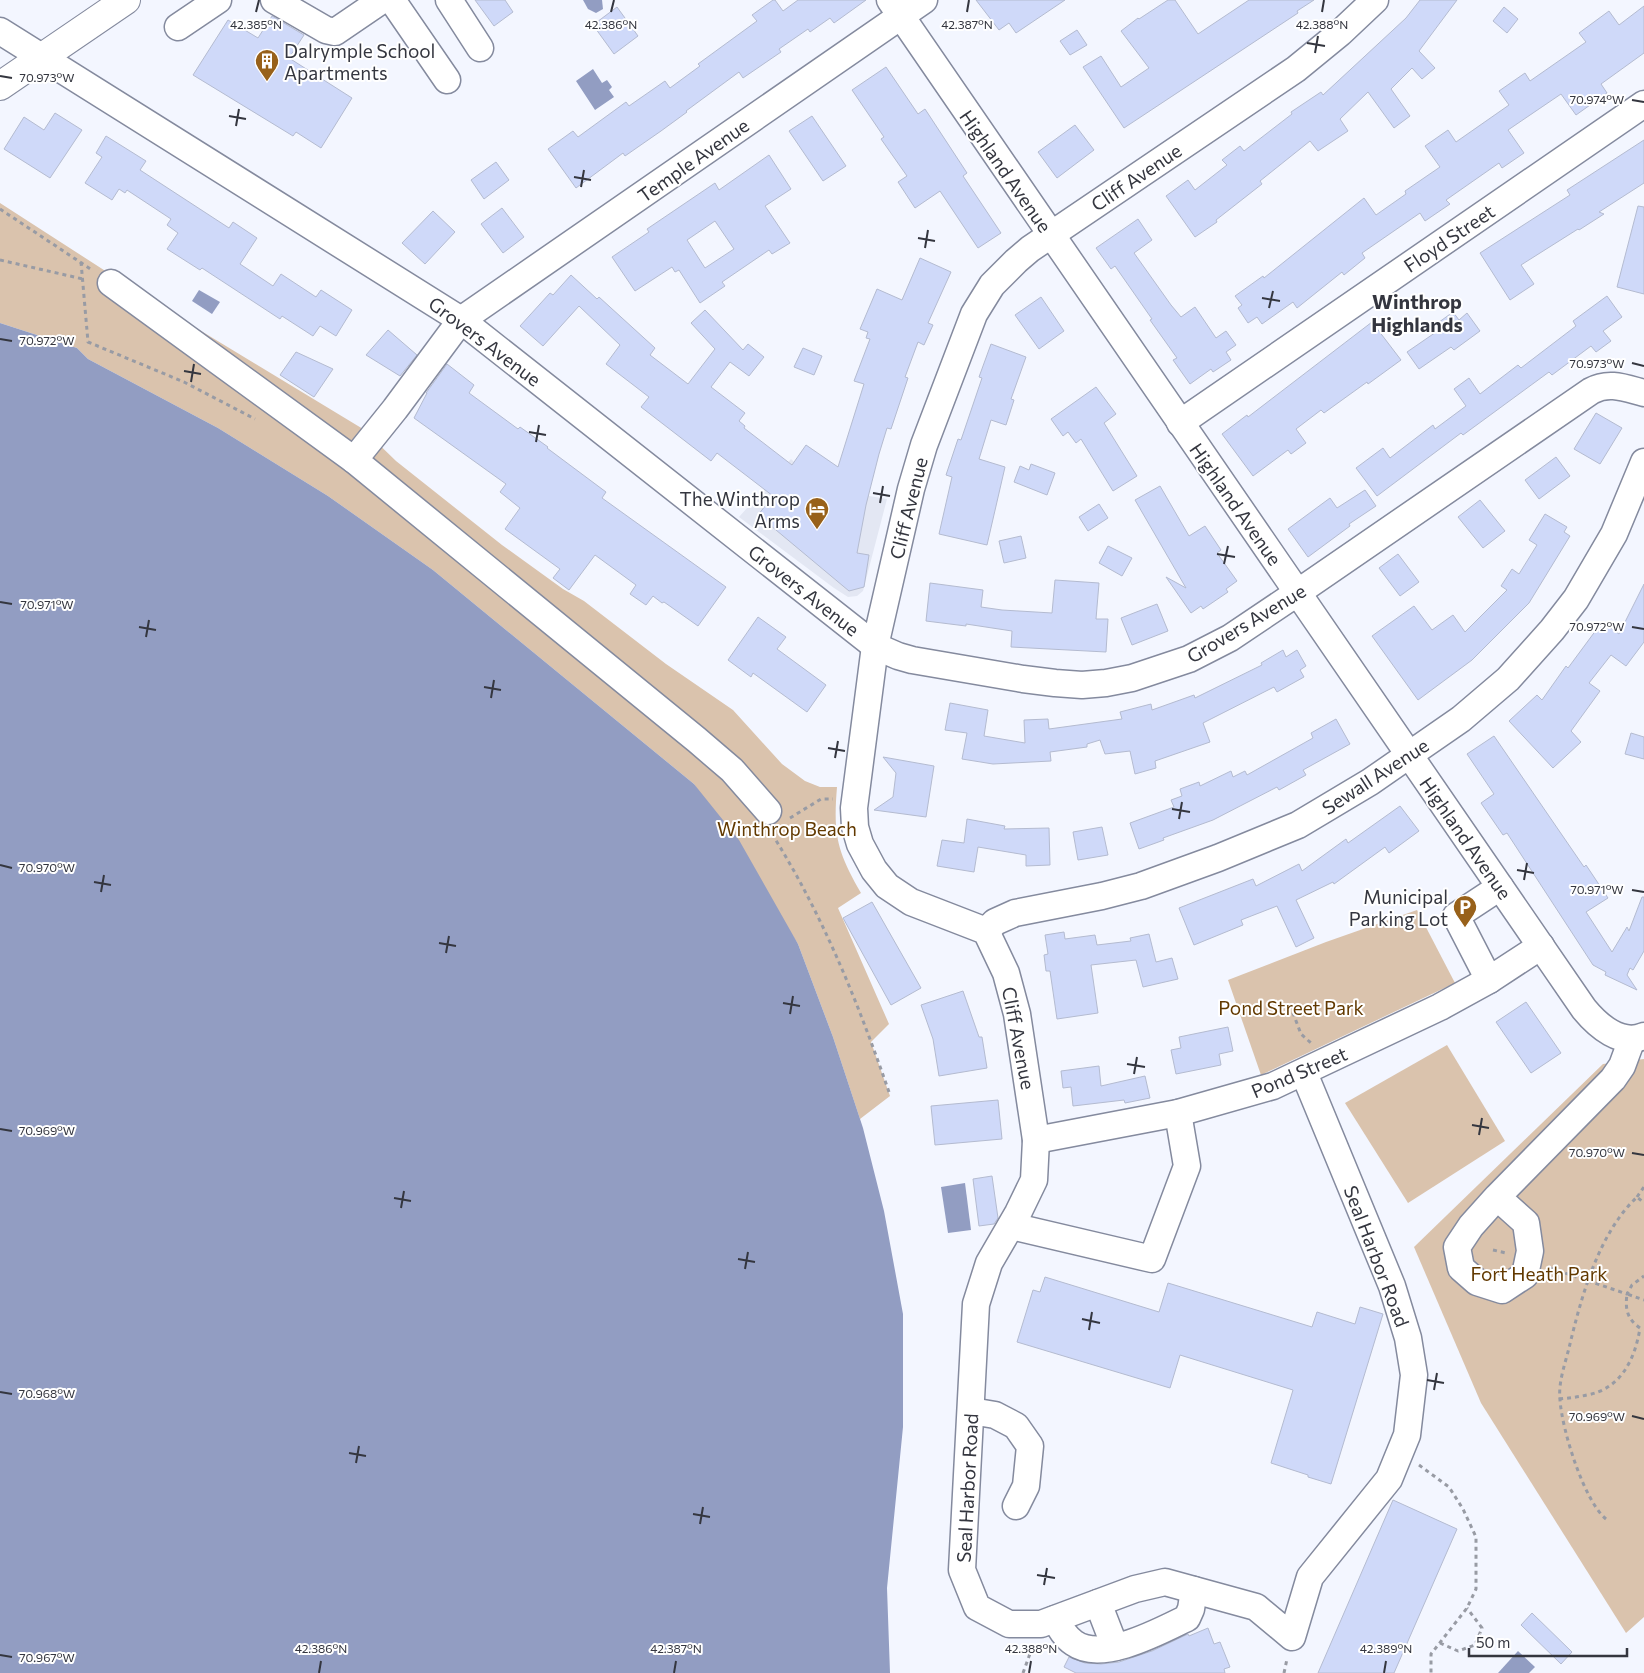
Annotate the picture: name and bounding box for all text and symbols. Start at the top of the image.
text: 42.385°N [230,17,282,31]
text: 42.386°N [585,17,637,31]
text: 42.387°N [941,17,993,31]
text: 42.388°N [1296,17,1348,31]
place label: Dalrymple School Apartments [284,39,435,84]
building icon: Dalrymple School Apartments [254,48,280,82]
text: 70.973°W [20,70,74,84]
text: 70.974°W [1570,92,1624,106]
street label: Highland Avenue [955,105,1057,237]
street label: Temple Avenue [633,113,753,207]
street label: Cliff Avenue [1086,138,1186,216]
street label: Floyd Street [1399,199,1499,277]
district label: Winthrop Highlands [1371,289,1463,336]
street label: Grovers Avenue [424,291,546,391]
text: 70.972°W [20,333,74,347]
text: 70.973°W [1570,356,1624,370]
street label: Highland Avenue [1185,438,1287,570]
street label: Cliff Avenue [884,455,932,561]
place label: The Winthrop Arms [680,487,800,532]
hotel icon: The Winthrop Arms [804,496,830,530]
street label: Grovers Avenue [744,540,864,640]
street label: Grovers Avenue [1182,578,1310,668]
text: 70.971°W [20,597,74,611]
text: 70.972°W [1570,619,1624,633]
street label: Sewall Avenue [1317,733,1433,819]
street label: Highland Avenue [1415,772,1517,904]
park label: Winthrop Beach [717,817,857,840]
text: 70.970°W [19,860,75,874]
text: 70.971°W [1570,882,1624,896]
place label: Municipal Parking Lot [1349,885,1448,930]
parking icon: Municipal Parking Lot [1452,894,1478,928]
street label: Cliff Avenue [998,985,1040,1091]
park label: Pond Street Park [1218,996,1364,1019]
street label: Pond Street [1247,1041,1351,1103]
text: 70.969°W [19,1123,75,1137]
text: 70.970°W [1569,1145,1625,1159]
street label: Seal Harbor Road [1339,1182,1415,1330]
park label: Fort Heath Park [1470,1262,1608,1285]
text: 70.968°W [19,1386,75,1400]
text: 70.969°W [1569,1409,1625,1423]
street label: Seal Harbor Road [952,1413,982,1563]
scale bar [1469,1626,1626,1658]
text: 50 m [1476,1633,1510,1651]
text: 42.386°N [295,1641,347,1655]
text: 42.387°N [650,1641,702,1655]
text: 42.388°N [1005,1641,1057,1655]
text: 42.389°N [1360,1641,1412,1655]
text: 70.967°W [19,1650,75,1664]

